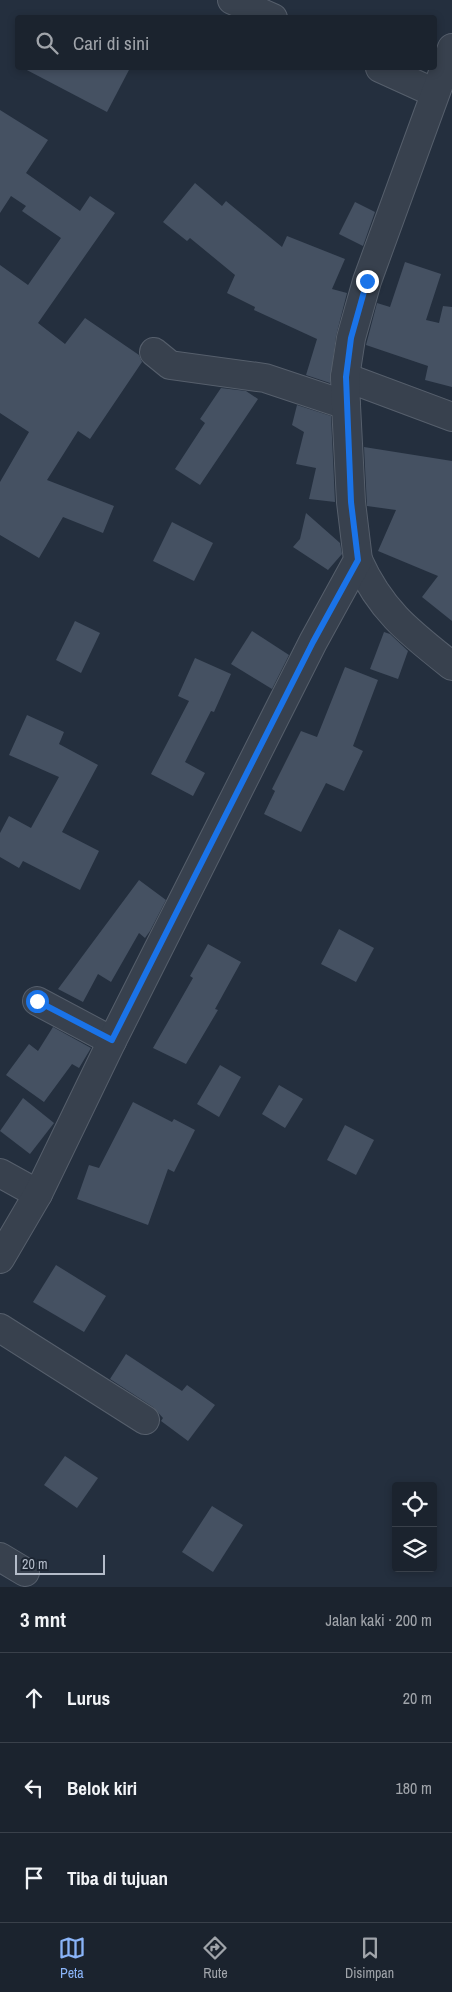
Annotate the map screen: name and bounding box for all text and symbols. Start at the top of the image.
search box [15,15,437,70]
icon: search [33,29,61,57]
text: Cari di sini [73,30,149,56]
route end [356,270,379,293]
route start [26,990,49,1013]
map controls [392,1482,437,1572]
button: locate [392,1482,437,1527]
button: layers [392,1527,437,1572]
scale bar [15,1552,105,1575]
text: 20 m [22,1555,48,1573]
text: 3 mnt [20,1605,66,1634]
text: Jalan kaki · 200 m [326,1609,432,1631]
icon: ahead [20,1684,48,1712]
text: Lurus [67,1685,110,1711]
text: 20 m [403,1687,432,1709]
icon: left [20,1774,48,1802]
text: Belok kiri [67,1775,137,1801]
text: 180 m [396,1777,432,1799]
icon: arrive [20,1864,48,1892]
text: Tiba di tujuan [67,1865,168,1891]
tab: Peta [58,1934,86,1982]
tab: Rute [201,1934,229,1982]
tab: Disimpan [345,1934,394,1982]

